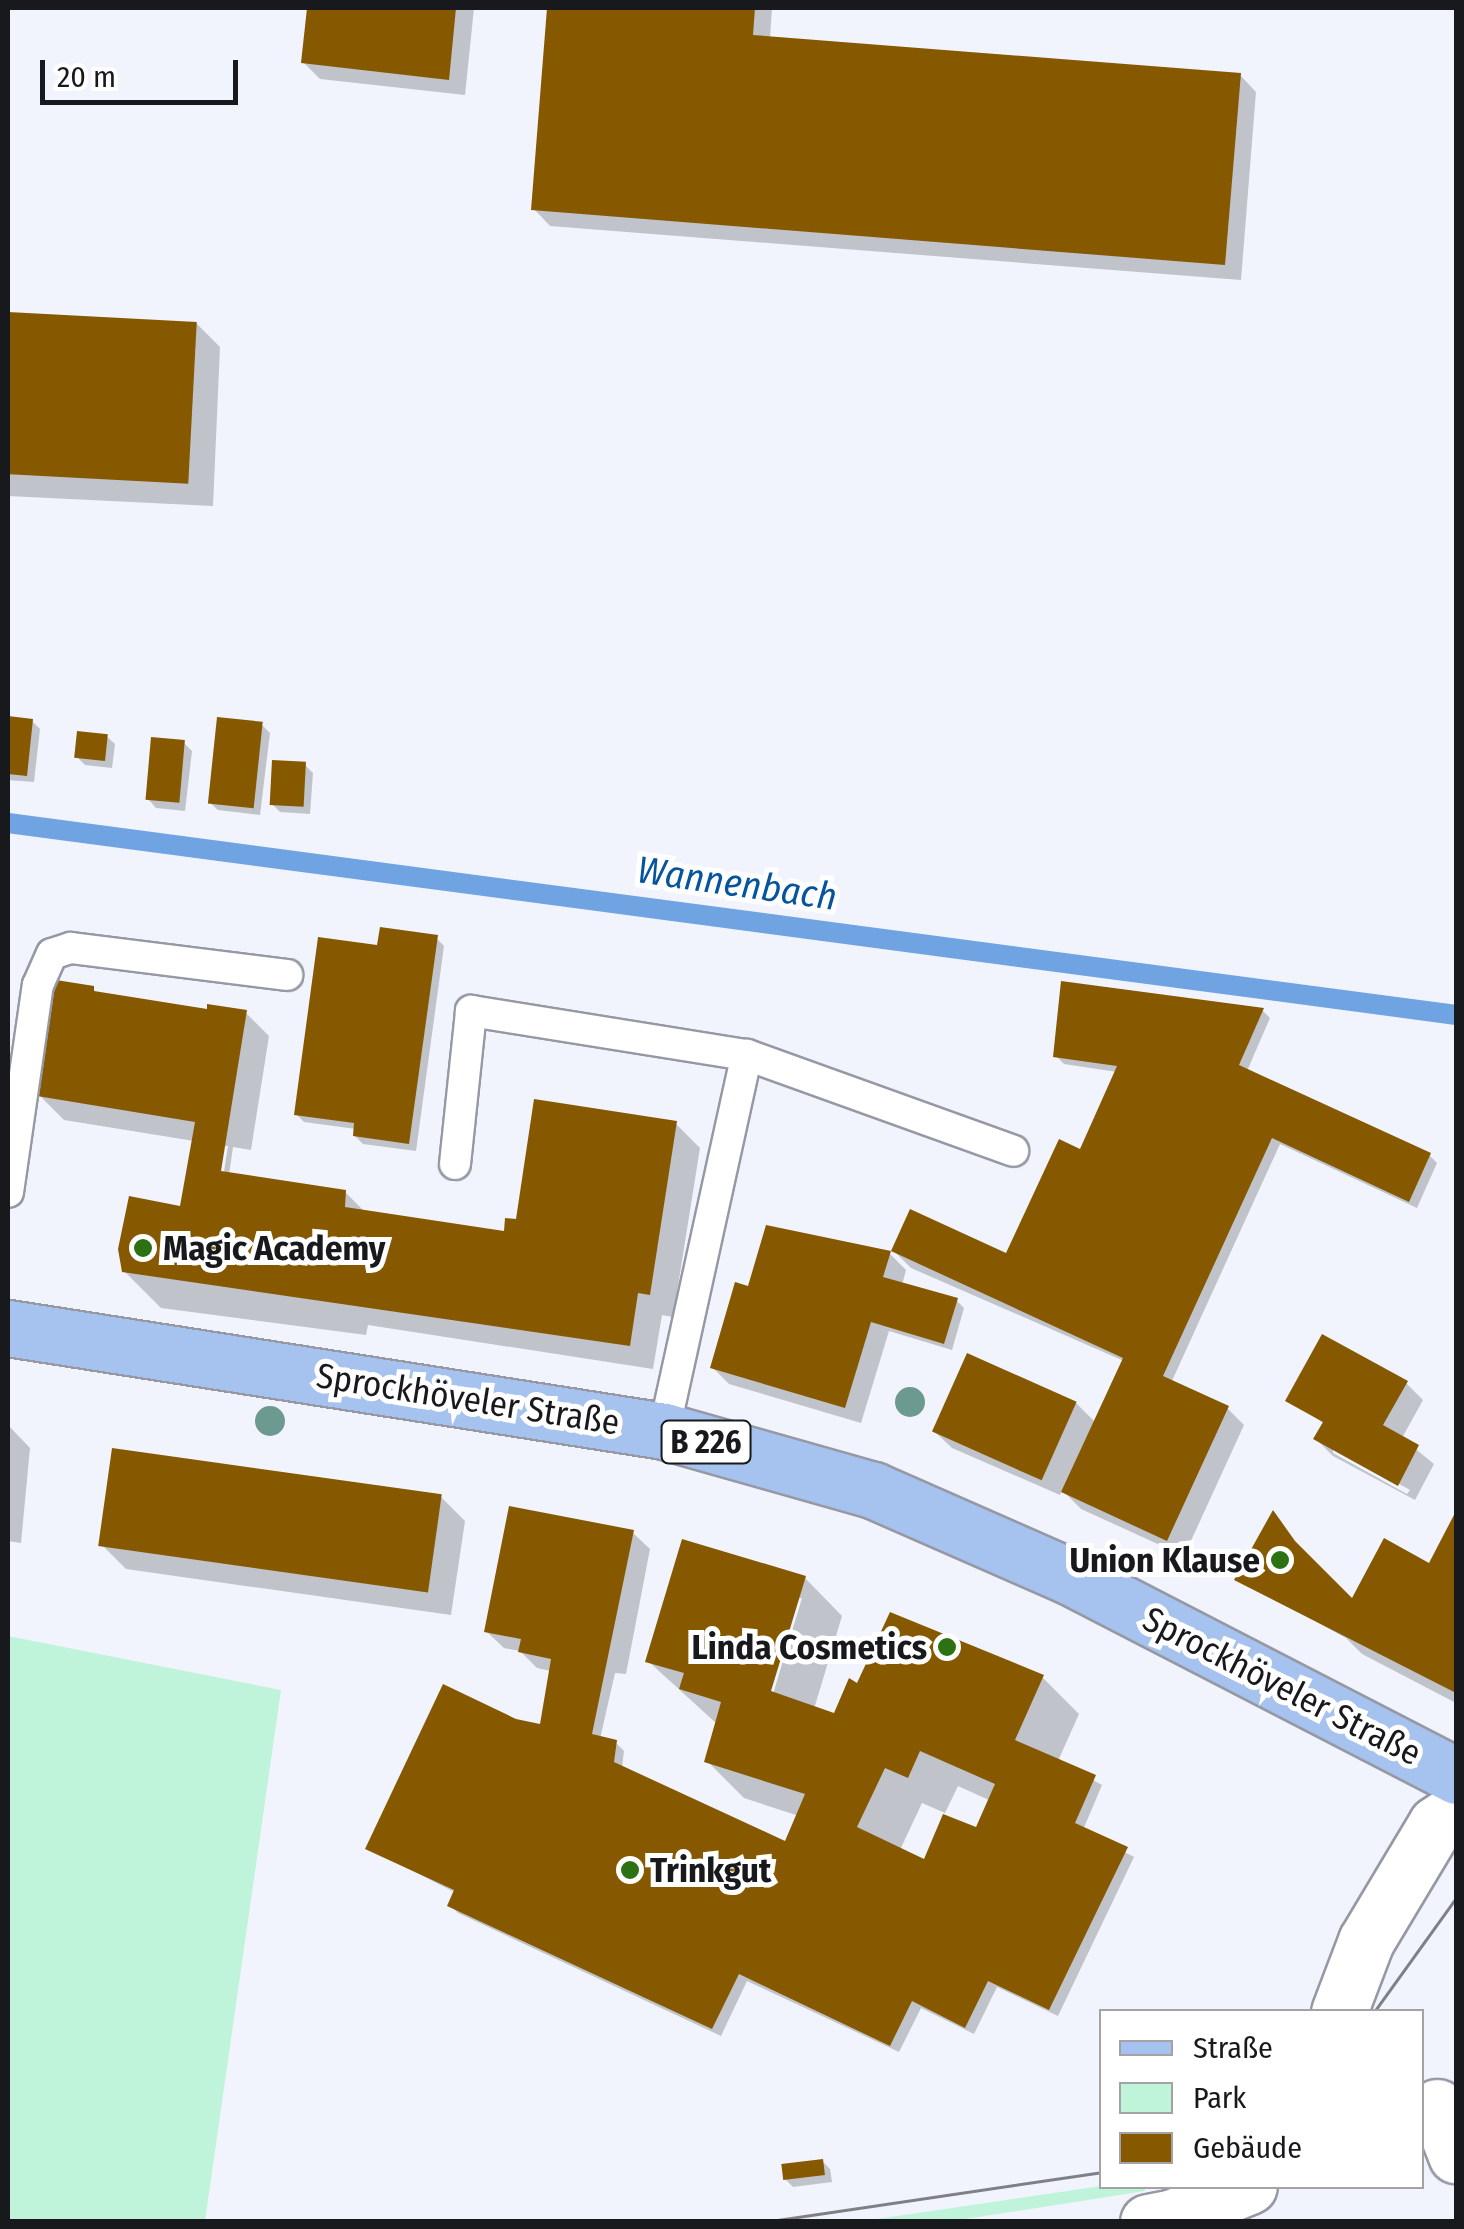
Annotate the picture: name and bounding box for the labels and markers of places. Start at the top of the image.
place label: Magic Academy [163,1227,386,1269]
marker: Magic Academy [132,1237,154,1259]
place label: Union Klause [1069,1539,1260,1581]
marker: Union Klause [1269,1549,1291,1571]
place label: Linda Cosmetics [691,1626,927,1668]
marker: Linda Cosmetics [936,1636,958,1658]
place label: Trinkgut [650,1849,771,1891]
marker: Trinkgut [619,1859,641,1881]

